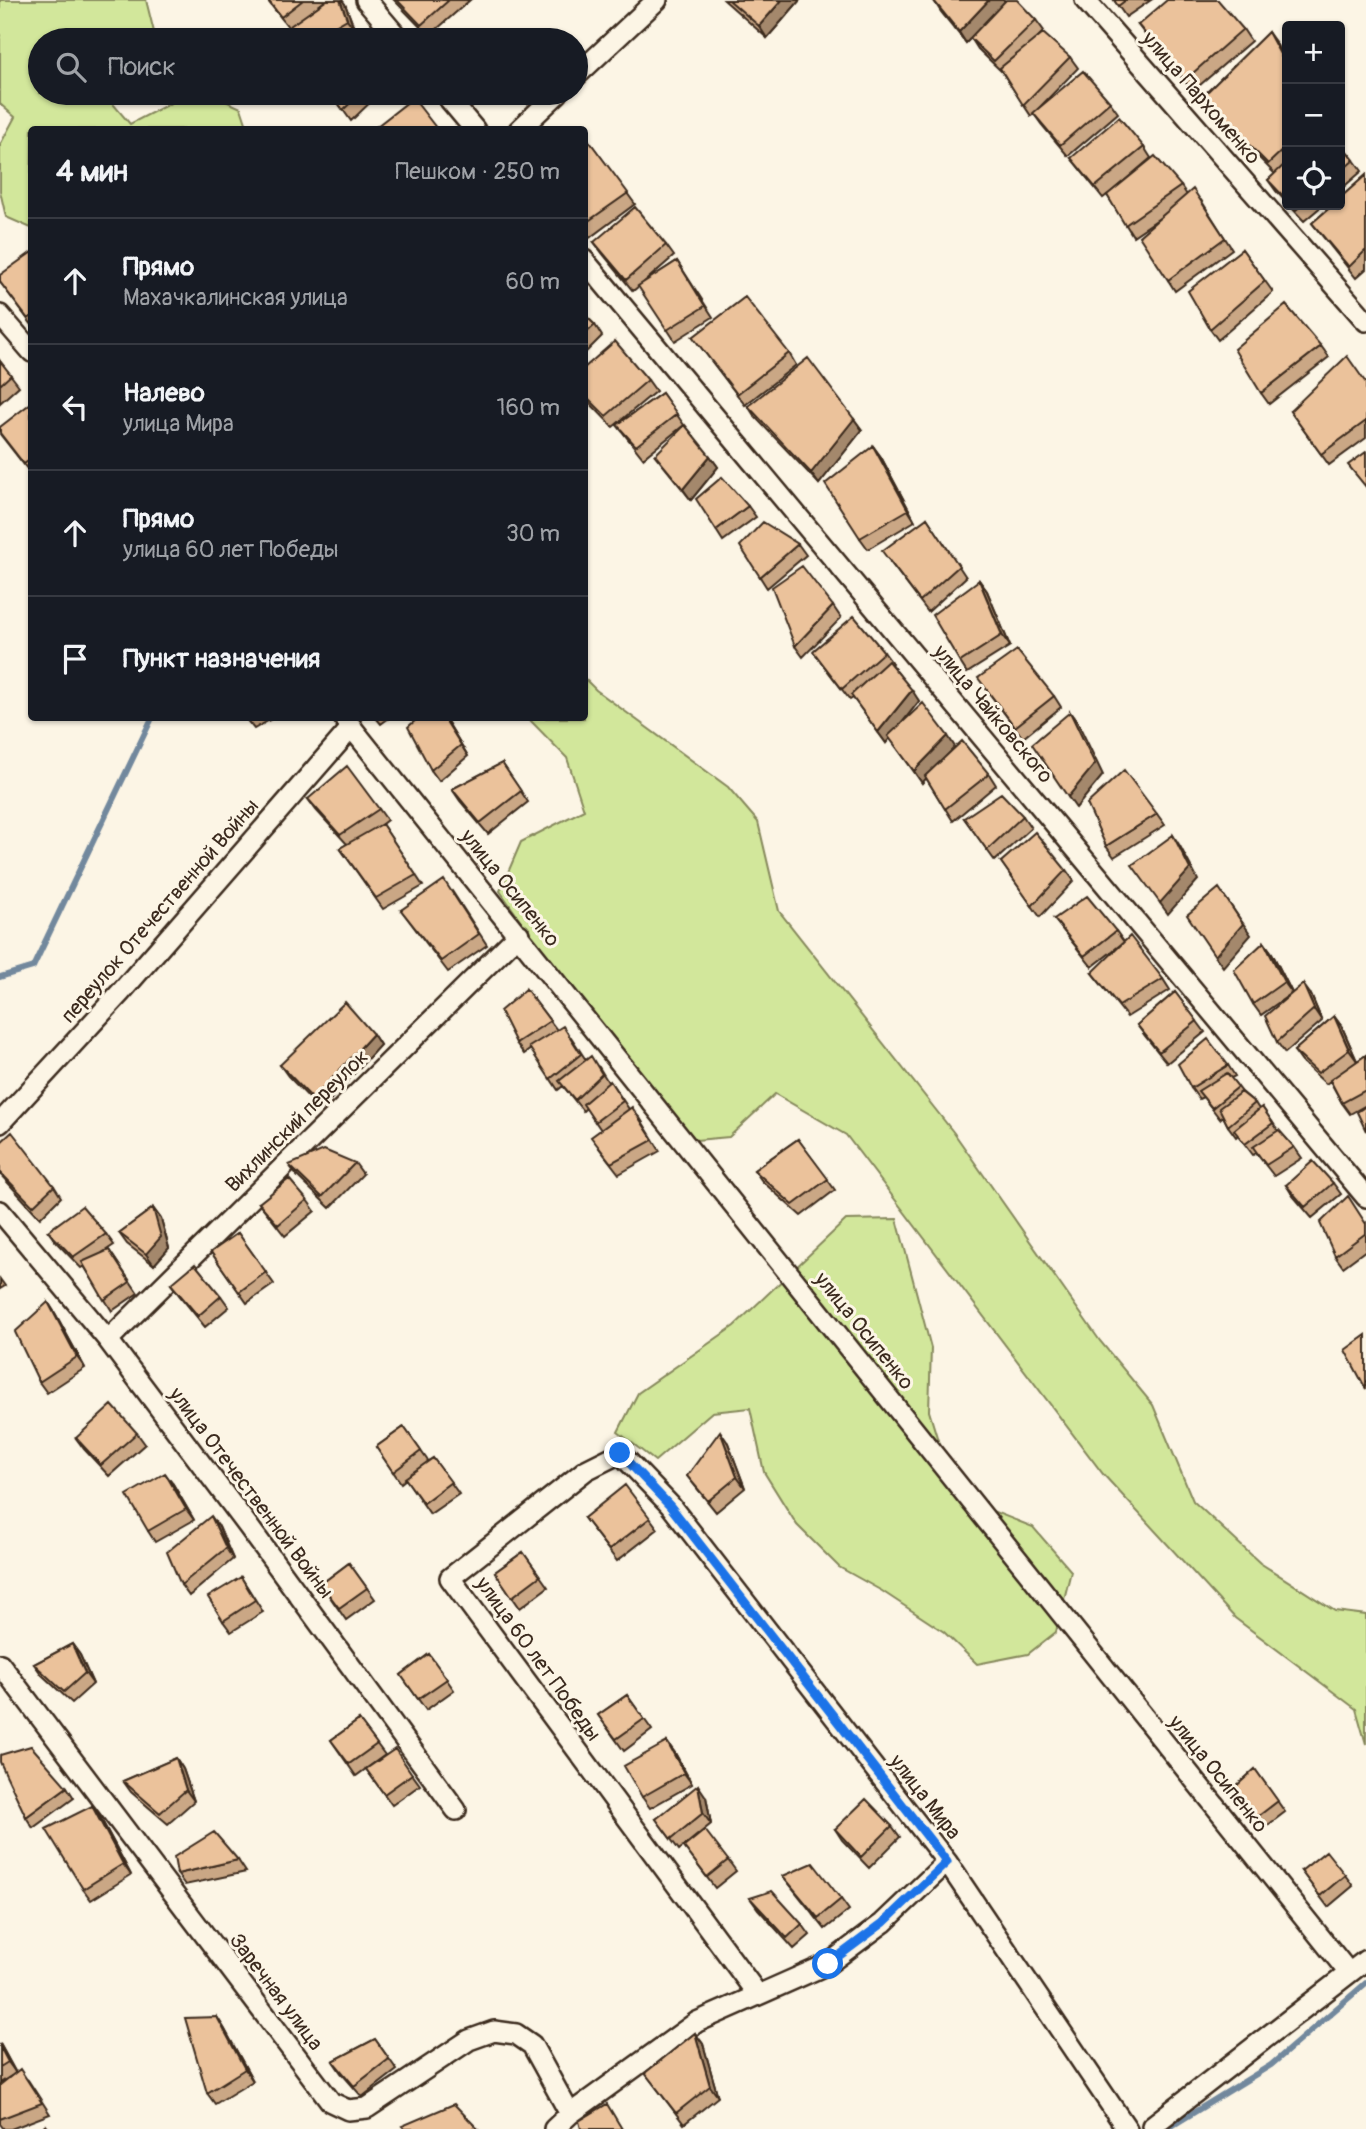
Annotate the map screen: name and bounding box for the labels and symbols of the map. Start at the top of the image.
street label: улица Пархоменко [1135,25,1266,170]
street label: улица Чайковского [926,638,1059,789]
street label: переулок Отечественной Войны [55,793,265,1029]
street label: улица Осипенко [454,823,566,952]
street label: Вихлинский переулок [220,1044,374,1198]
street label: улица Осипенко [808,1266,920,1395]
street label: улица Отечественной Войны [162,1381,339,1604]
route end [604,1437,635,1468]
street label: улица 60 лет Победы [469,1571,607,1747]
street label: улица Осипенко [1162,1709,1274,1838]
street label: улица Мира [883,1748,967,1845]
street label: Заречная улица [223,1928,329,2056]
route start [812,1948,843,1979]

